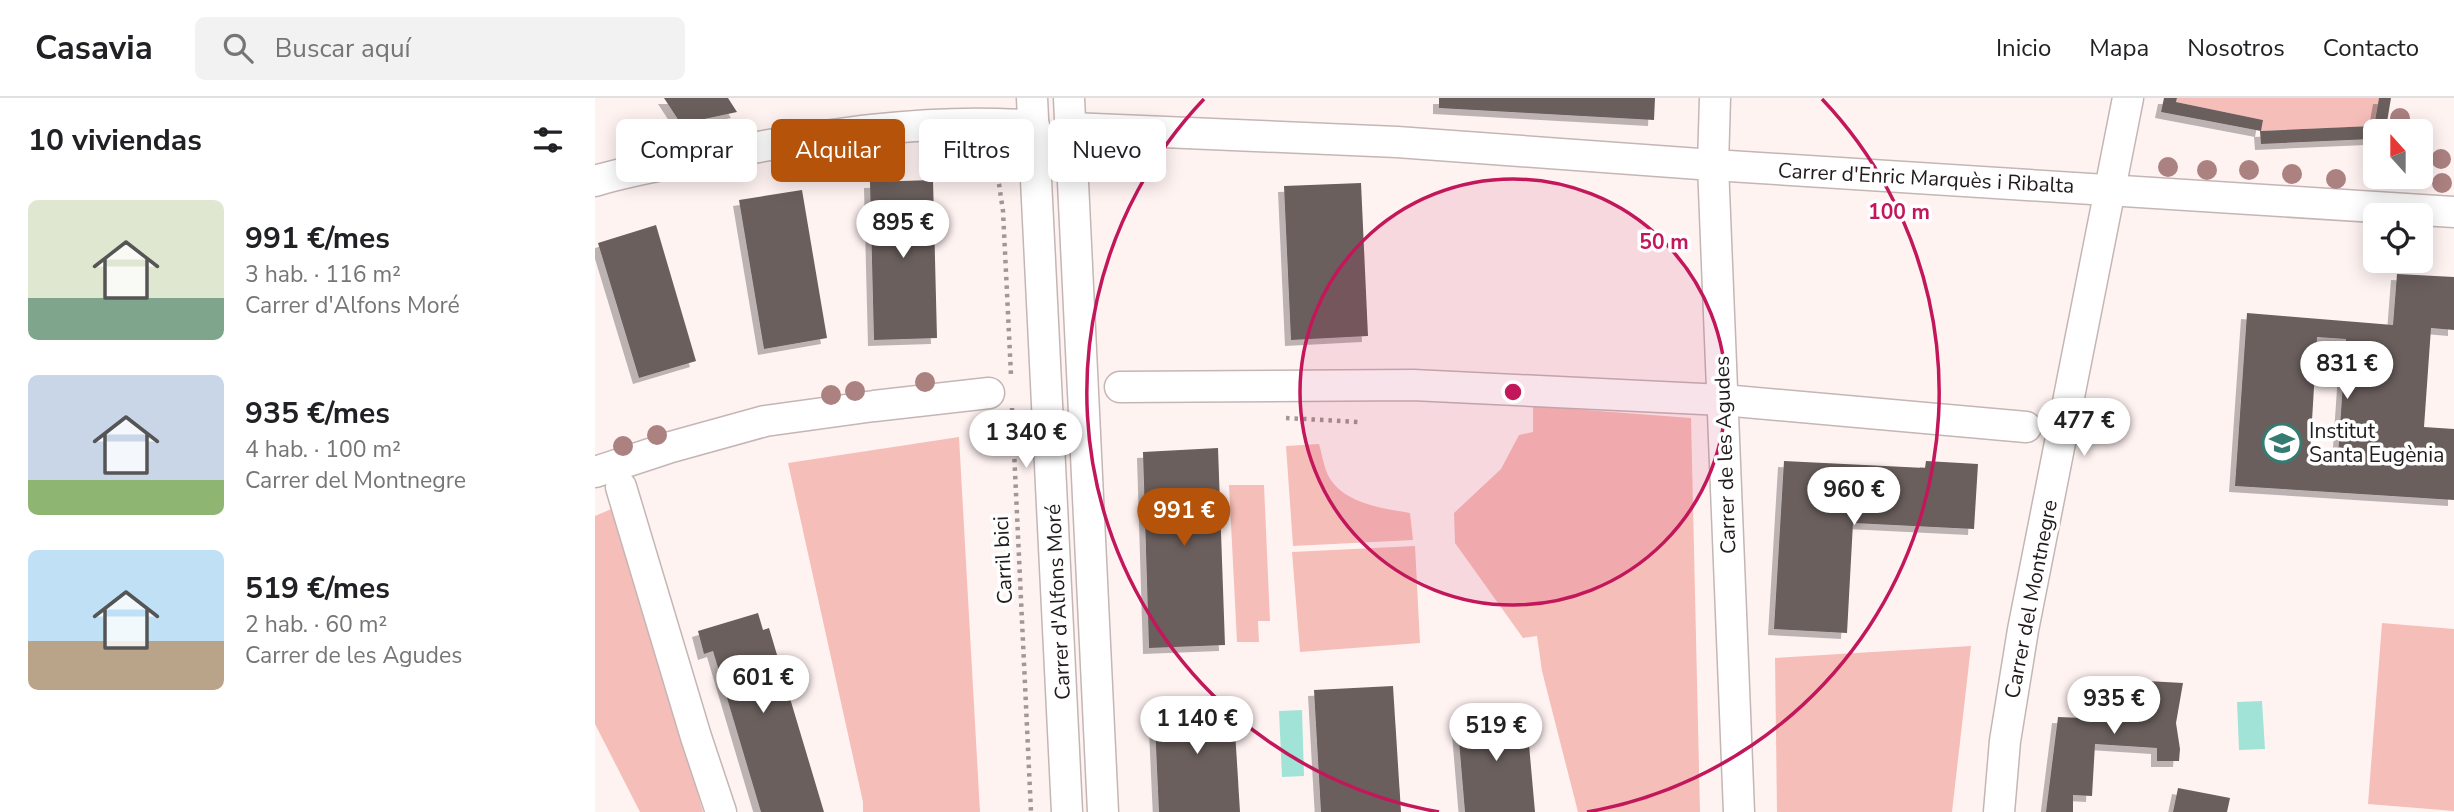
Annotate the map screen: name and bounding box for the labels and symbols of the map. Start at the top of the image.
north arrow [2363,119,2433,189]
street label: Carrer d'Enric Marquès i Ribalta [1777,156,2075,200]
text: 100 m [1868,198,1930,226]
pin: 895 € [854,200,952,260]
text: 50 m [1639,228,1689,256]
pin: 831 € [2298,342,2396,401]
street label: Carrer de les Agudes [1708,355,1742,555]
centre of rings [1501,380,1525,404]
pin: 477 € [2035,398,2133,458]
pin: 1 340 € [961,410,1091,470]
place label: Institut Santa Eugènia [2309,417,2444,469]
school or university icon: Institut Santa Eugènia [2261,422,2303,464]
pin: 960 € [1805,468,1903,527]
pin: 991 € [1135,489,1233,548]
street label: Carrer del Montnegre [1998,497,2064,701]
street label: Carrer d'Alfons Moré [1039,503,1077,701]
street label: Carril bici [987,515,1019,605]
pin: 601 € [714,656,812,715]
pin: 935 € [2065,676,2163,736]
pin: 1 140 € [1132,696,1262,756]
pin: 519 € [1447,704,1545,763]

